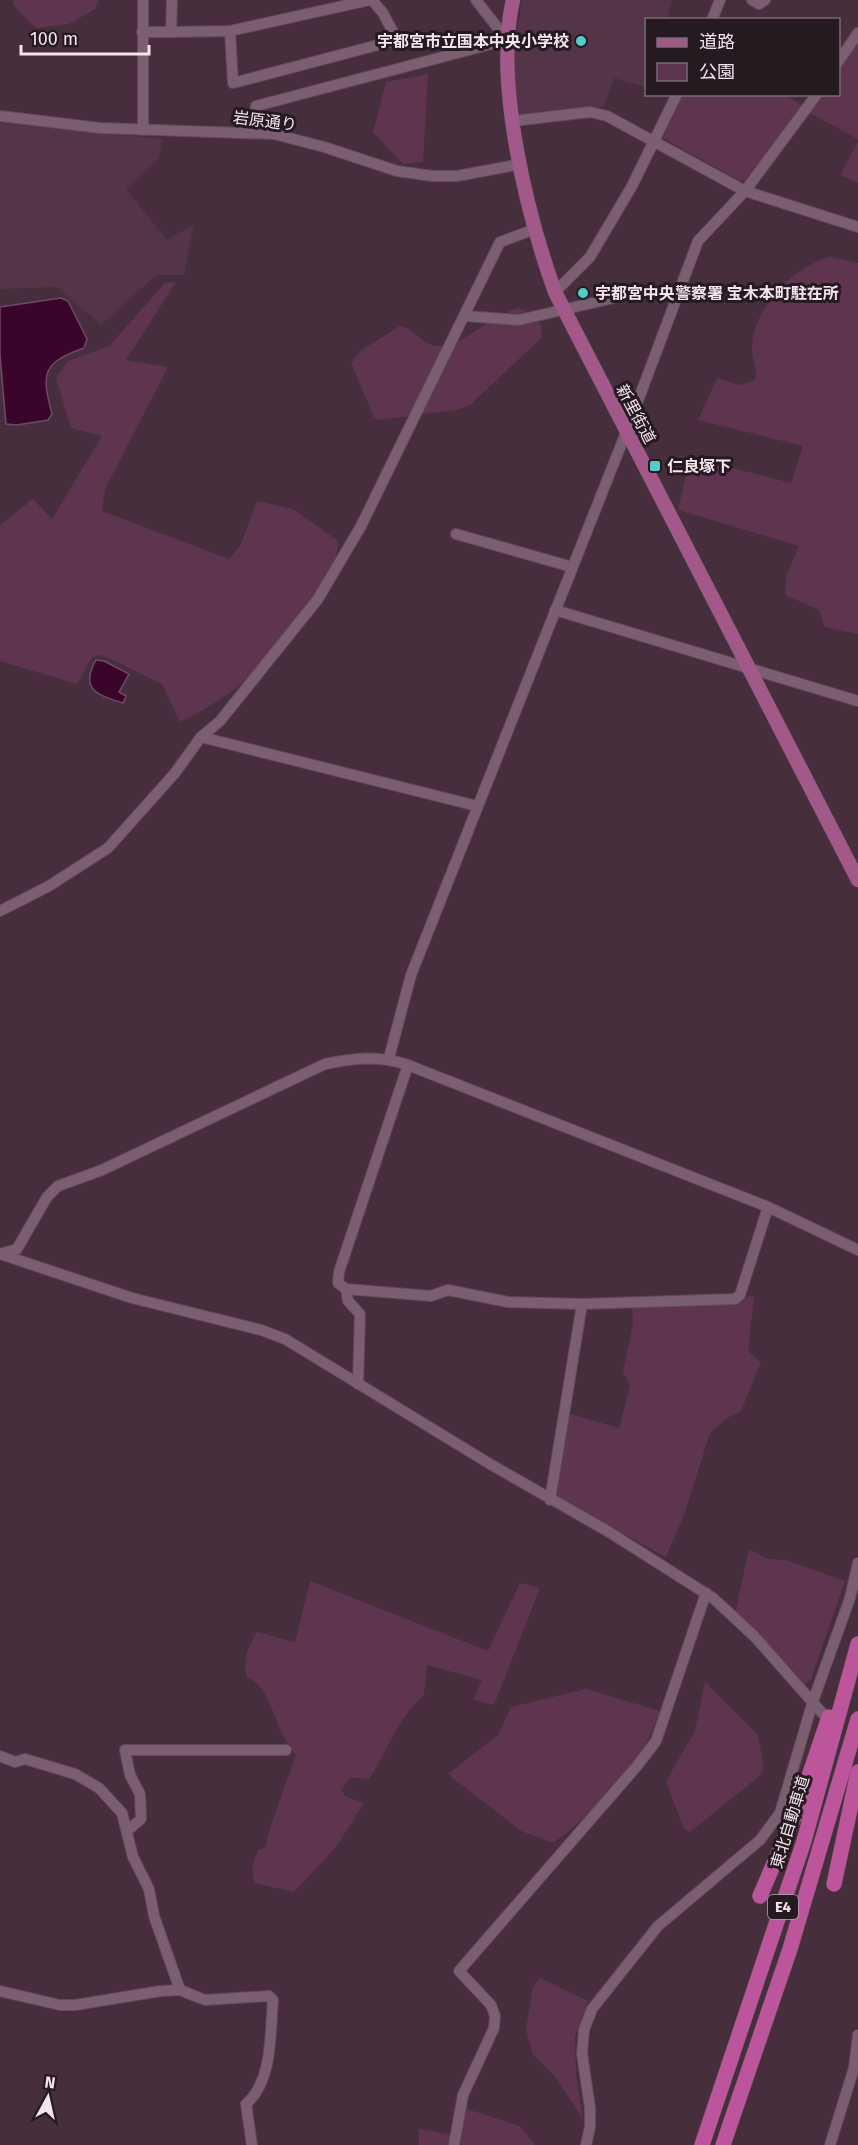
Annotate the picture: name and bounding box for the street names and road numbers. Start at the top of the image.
street label: 岩原通り [232,108,298,134]
street label: 新里街道 [613,381,659,447]
street label: 東北自動車道 [767,1773,813,1871]
road number: E4 [768,1895,798,1919]

